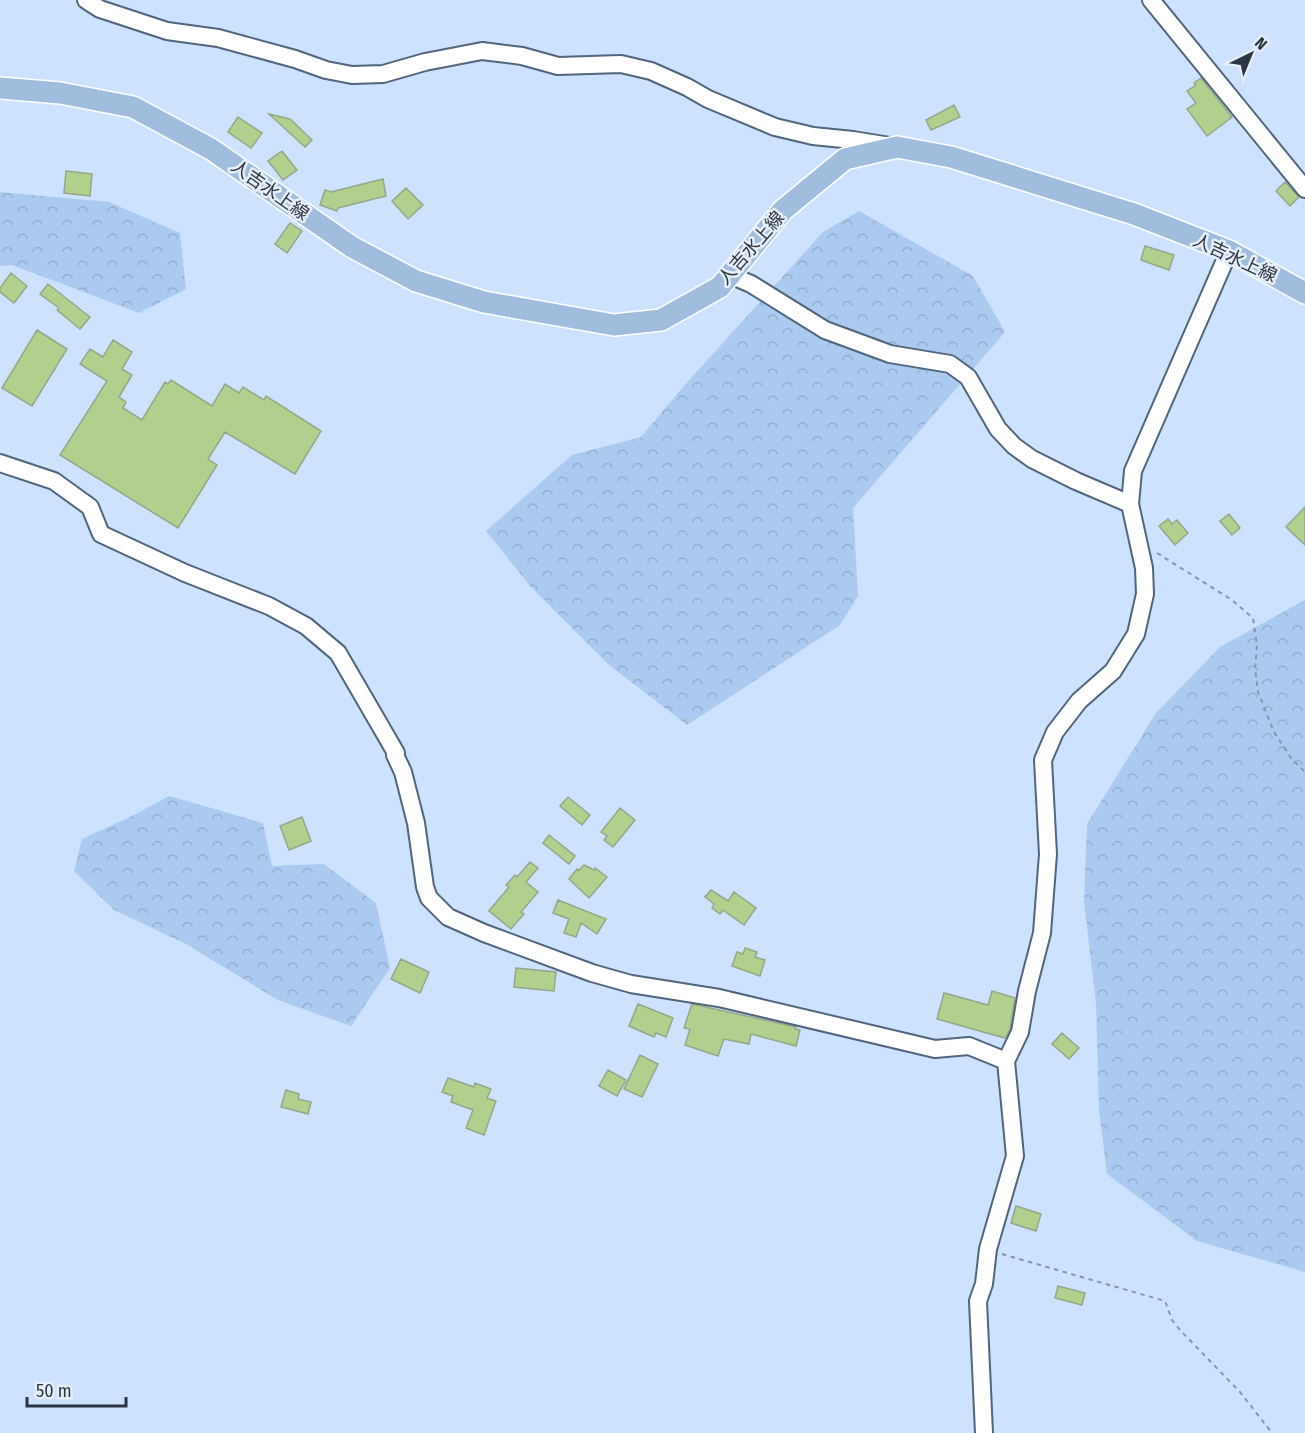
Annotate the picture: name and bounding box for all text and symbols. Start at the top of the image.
north arrow [1221,24,1281,84]
text: N [1251,33,1271,54]
street label: 人吉水上線 [227,155,313,225]
street label: 人吉水上線 [713,207,789,289]
street label: 人吉水上線 [1190,229,1280,287]
scale bar [27,1370,126,1408]
text: 50 m [36,1380,72,1402]

